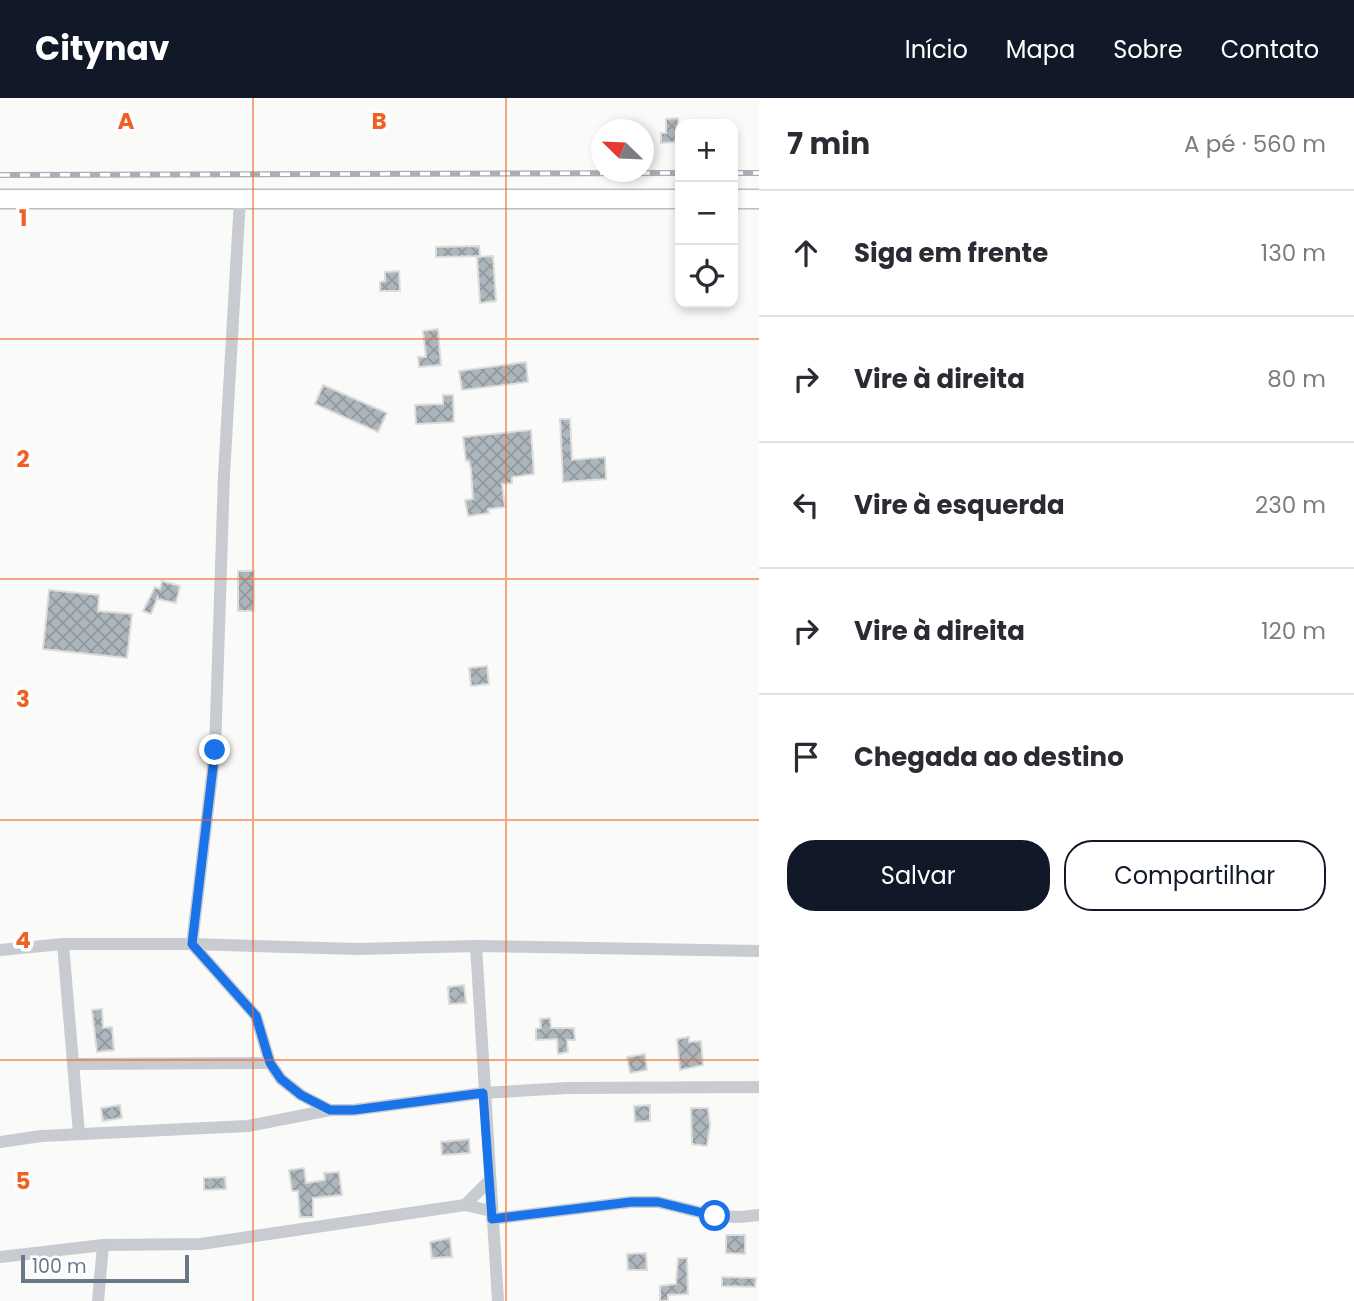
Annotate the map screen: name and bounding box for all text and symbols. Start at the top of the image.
text: Citynav [35,25,169,72]
text: Início [905,33,968,66]
text: Mapa [1006,33,1075,66]
text: Sobre [1113,33,1183,66]
text: Contato [1221,33,1319,66]
text: A [118,105,135,137]
text: B [371,105,387,137]
north arrow [591,119,654,182]
map controls [675,119,738,308]
button: + [675,119,738,182]
text: 7 min [787,122,870,165]
text: A pé · 560 m [1184,128,1326,160]
button: − [675,182,738,245]
text: 1 [19,202,27,234]
icon: ahead [787,234,825,272]
text: Siga em frente [854,235,1048,271]
text: 130 m [1261,237,1326,269]
button: locate [675,245,738,308]
icon: right [787,360,825,398]
text: Vire à direita [854,361,1025,397]
text: 80 m [1267,363,1326,395]
text: 2 [16,443,30,475]
icon: left [787,486,825,524]
text: Vire à esquerda [854,487,1065,523]
text: 230 m [1255,489,1326,521]
icon: right [787,612,825,650]
text: Vire à direita [854,613,1025,649]
text: 120 m [1261,615,1326,647]
text: 3 [16,683,30,715]
route end [199,734,230,765]
icon: arrive [787,738,825,776]
text: Chegada ao destino [854,739,1124,775]
button: Salvar [787,840,1050,911]
button: Compartilhar [1064,840,1326,911]
text: 4 [15,924,31,956]
text: 5 [16,1165,30,1197]
route start [699,1200,730,1231]
scale bar [21,1252,189,1284]
text: 100 m [32,1253,87,1280]

